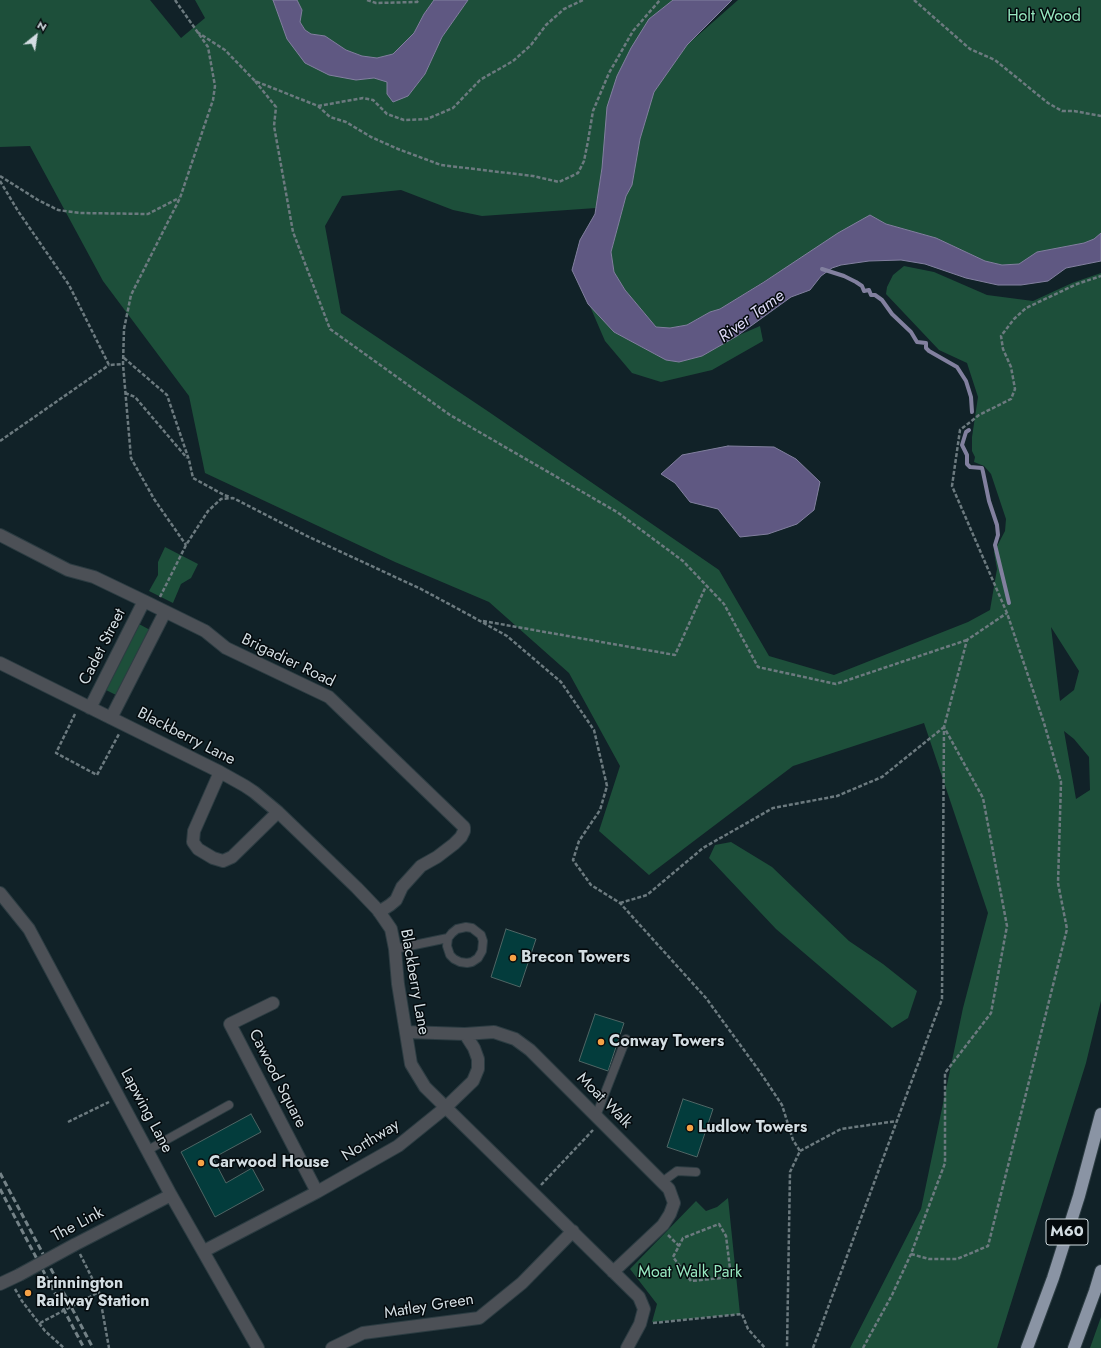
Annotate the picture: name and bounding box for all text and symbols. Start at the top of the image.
park label: Holt Wood [1007,7,1081,27]
north arrow [16,16,56,56]
text: N [34,16,50,35]
water label: River Tame [715,286,789,348]
street label: Cadet Street [76,606,130,688]
street label: Brigadier Road [238,630,338,692]
street label: Blackberry Lane [134,704,238,770]
street label: Blackberry Lane [395,928,433,1036]
place label: Brecon Towers [521,948,630,968]
marker: Brecon Towers [508,953,518,963]
street label: Cawood Square [244,1026,310,1132]
place label: Conway Towers [609,1032,724,1052]
marker: Conway Towers [596,1037,606,1047]
street label: Lapwing Lane [116,1066,176,1156]
street label: Moat Walk [572,1069,636,1133]
street label: Northway [339,1116,403,1166]
place label: Ludlow Towers [698,1118,807,1138]
marker: Ludlow Towers [685,1123,695,1133]
place label: Carwood House [209,1153,329,1173]
marker: Carwood House [196,1158,206,1168]
street label: The Link [49,1203,107,1247]
road number: M60 [1046,1219,1088,1245]
park label: Moat Walk Park [638,1263,742,1283]
place label: Brinnington Railway Station [36,1274,149,1312]
marker: Brinnington Railway Station [23,1288,33,1298]
street label: Matley Green [383,1290,475,1324]

